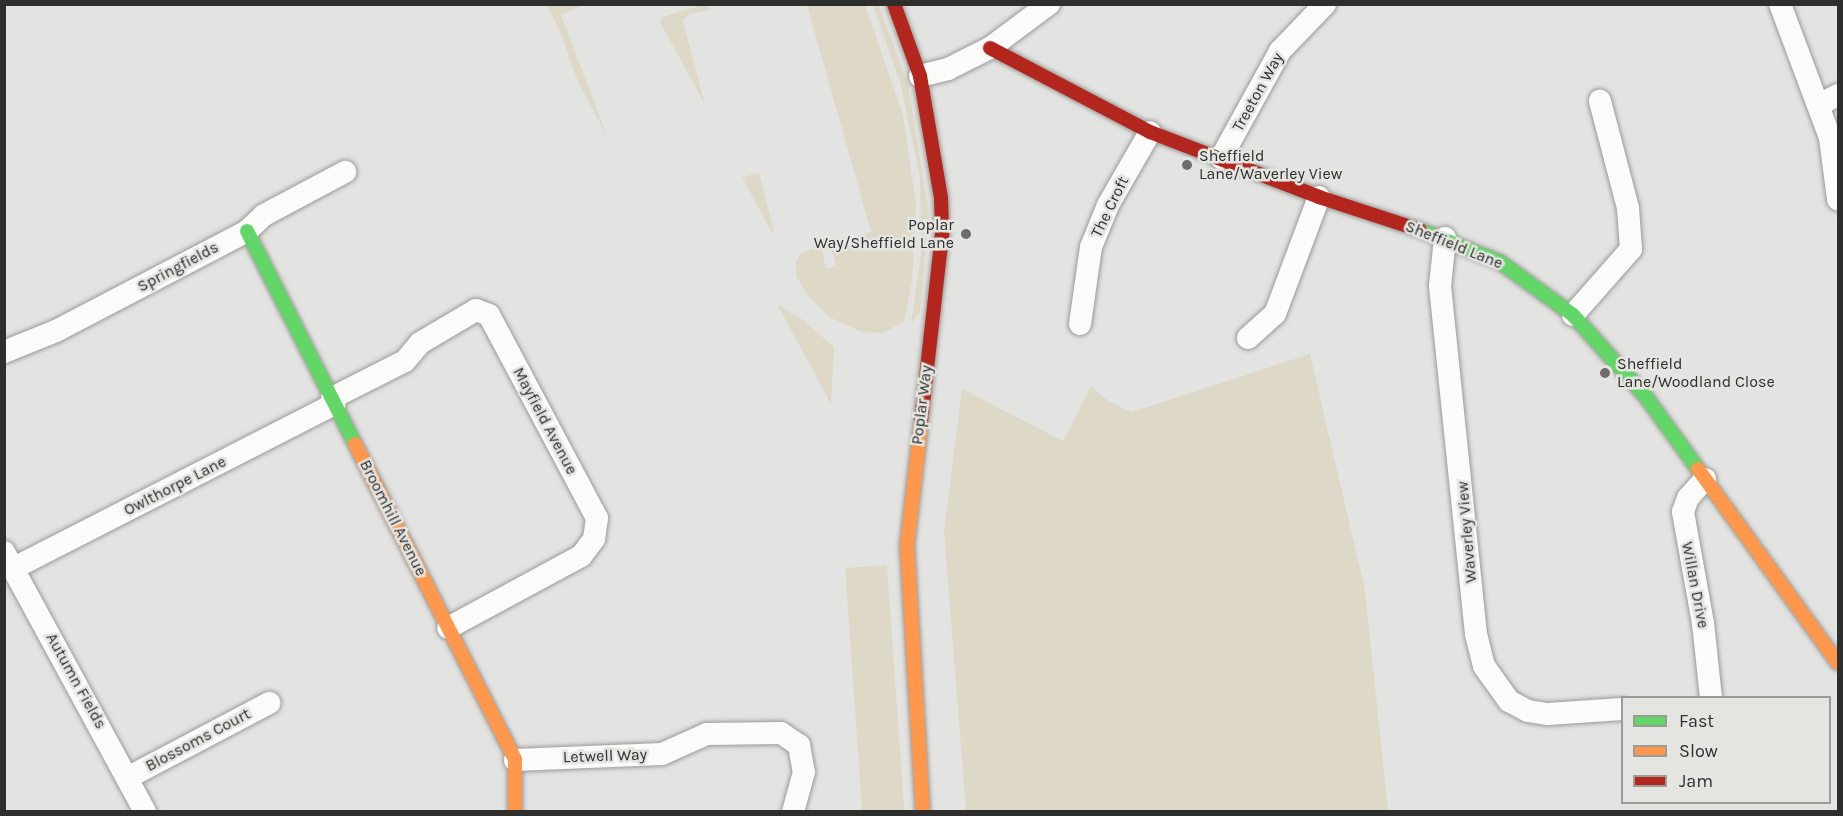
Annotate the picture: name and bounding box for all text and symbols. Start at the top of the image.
street label: Treeton Way [1228,49,1288,135]
place label: Sheffield Lane/Waverley View [1199,146,1342,184]
marker: Sheffield Lane/Waverley View [1180,158,1194,172]
street label: The Croft [1087,173,1133,241]
place label: Poplar Way/Sheffield Lane [814,215,954,253]
street label: Sheffield Lane [1402,217,1506,273]
marker: Poplar Way/Sheffield Lane [959,227,973,241]
street label: Springfields [134,238,222,296]
place label: Sheffield Lane/Woodland Close [1617,354,1775,392]
street label: Mayfield Avenue [509,364,581,478]
street label: Poplar Way [908,364,936,446]
marker: Sheffield Lane/Woodland Close [1598,366,1612,380]
street label: Owlthorpe Lane [121,452,229,520]
street label: Broomhill Avenue [355,457,431,579]
street label: Waverley View [1453,480,1481,584]
street label: Willan Drive [1677,540,1713,630]
street label: Autumn Fields [42,630,110,732]
legend [1621,696,1831,804]
street label: Blossoms Court [142,704,254,776]
text: Fast [1679,710,1714,732]
text: Slow [1679,740,1718,762]
street label: Letwell Way [563,745,647,767]
text: Jam [1679,770,1713,792]

